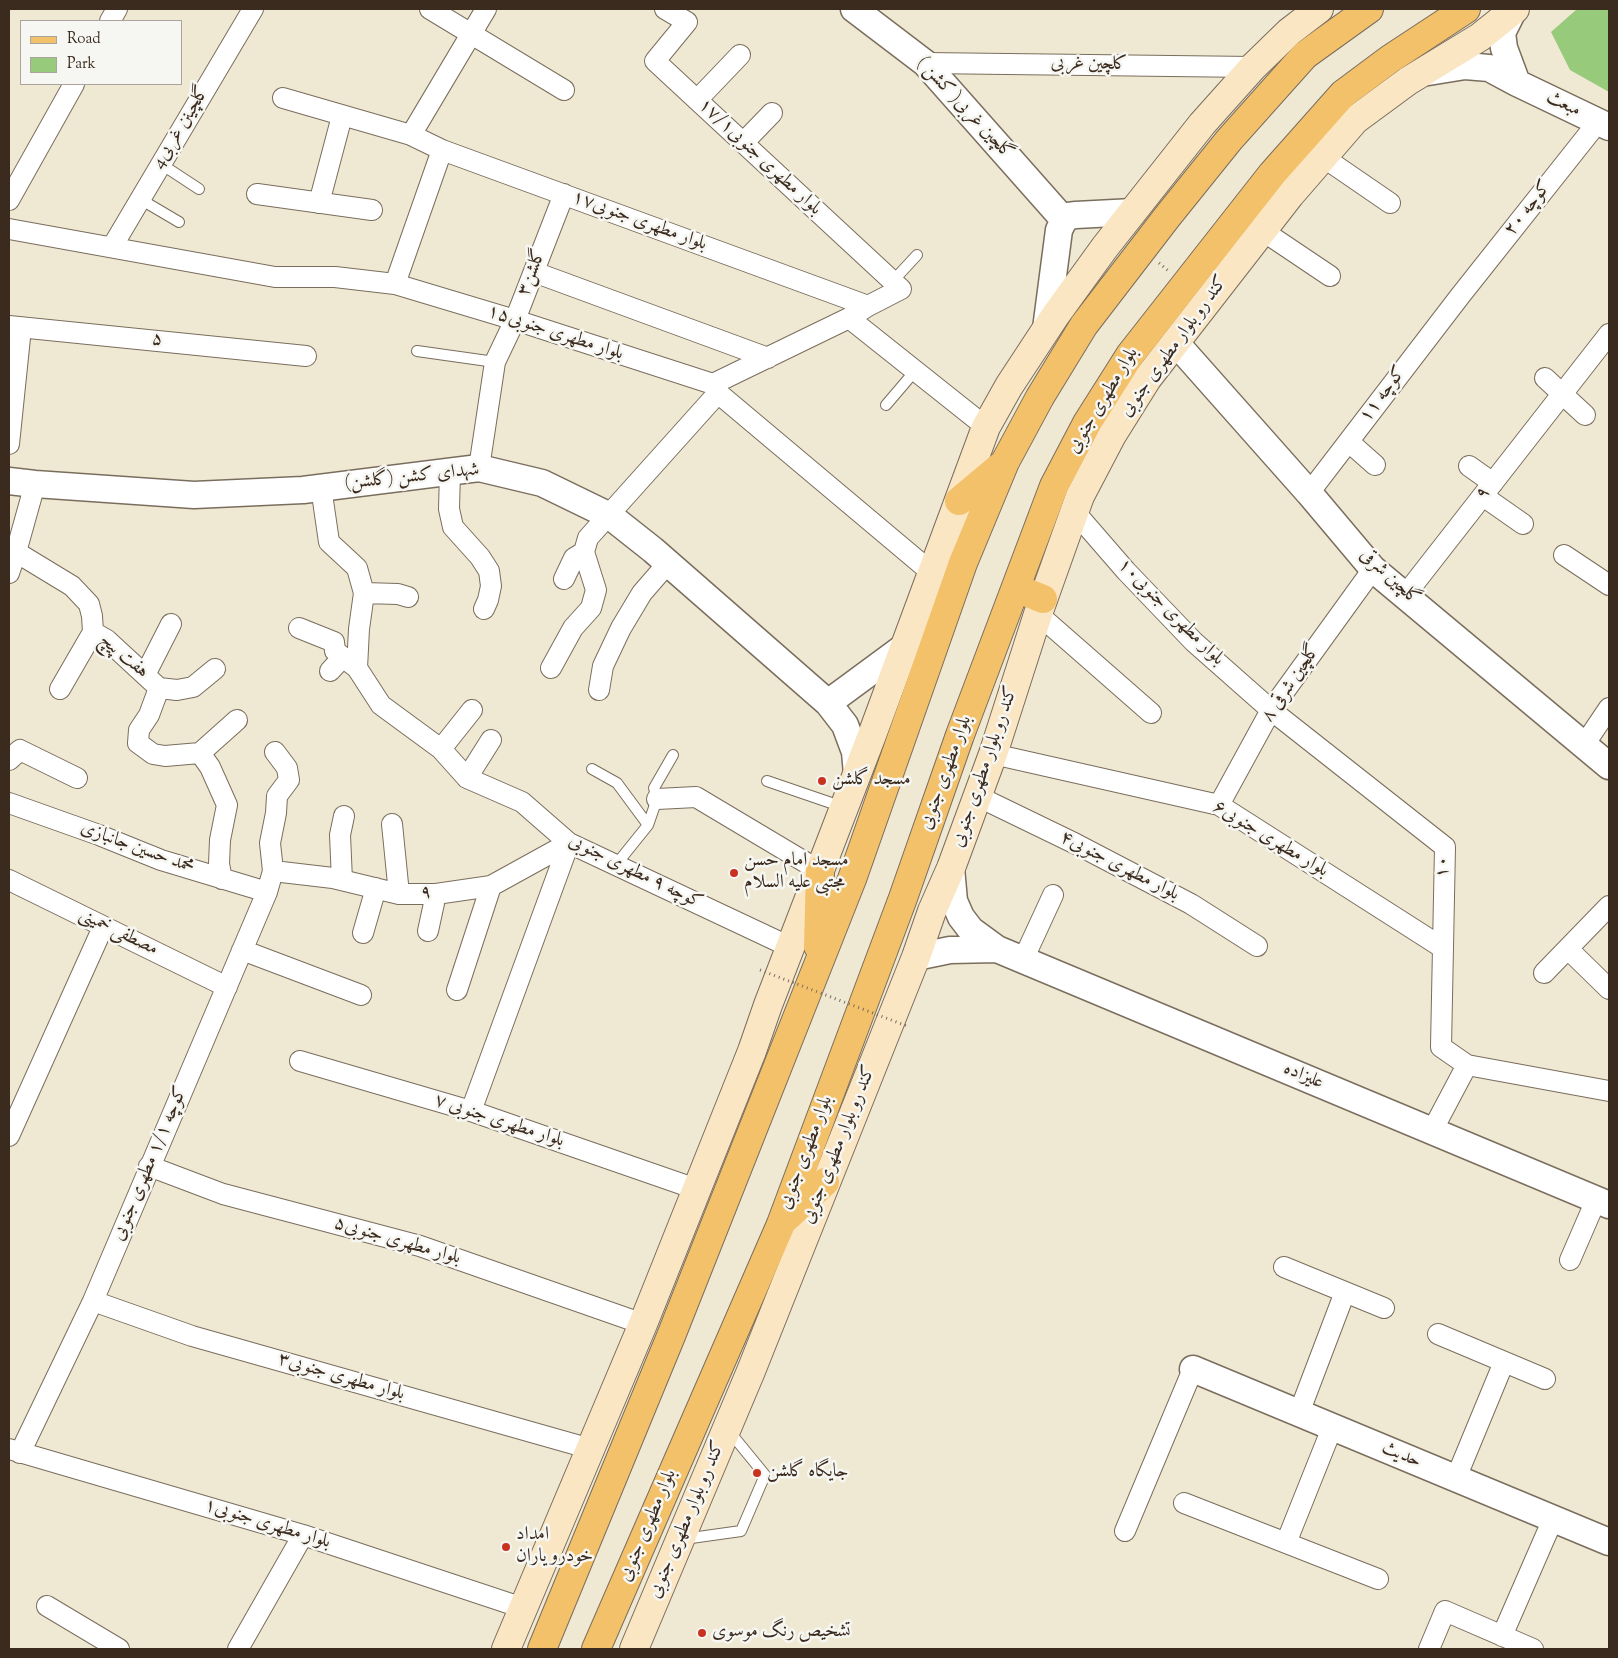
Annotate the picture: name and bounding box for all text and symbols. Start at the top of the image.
legend [20,20,182,85]
text: Road [67,29,101,50]
street label: گلچین غربی( کشن ) [910,53,1018,165]
street label: کلچین غربی [1050,53,1128,77]
text: Park [67,54,96,75]
street label: 4گلچینن غربی [148,82,216,174]
street label: مبعث [1542,87,1584,123]
street label: بلوار مطهری جنوبی۱۷/۱ [692,95,826,221]
street label: کوچه ۲۰ [1500,177,1558,241]
street label: بلوار مطهری جنوبی۱۷ [568,187,710,257]
street label: گلشن۳ [514,246,552,300]
street label: کند رو بلوار مطهری جنوبی [1116,272,1234,422]
street label: بلوار مطهری جنوبی۱۵ [484,301,626,367]
street label: ۵ [150,329,164,353]
street label: بلوار مطهری جنوبی [1063,344,1145,458]
street label: کوچه ۱۱ [1356,363,1412,427]
street label: شهدای کشن (گلشن) [343,460,481,496]
street label: ۹ [1472,483,1496,505]
street label: گلچین شرقی [1354,545,1424,611]
street label: بلوار مطهری جنوبی۱۰ [1112,555,1228,671]
street label: هفت پیچ [94,630,152,684]
street label: ۸ گلچین شرقی [1258,641,1326,727]
street label: کند رو بلوار مطهری جنوبی [948,683,1024,851]
street label: بلوار مطهری جنوبی [916,713,978,833]
place label: مسجد گلشن [832,770,911,792]
marker: مسجد گلشن [816,775,828,787]
street label: بلوار مطهری جنوبی۶ [1208,797,1332,883]
street label: محمد حسین جانبازی [77,818,197,880]
street label: بلوار مطهری جنوبی۴ [1056,827,1182,907]
street label: کوچه ۹ مطهری جنوبی [564,831,706,915]
place label: مسجد امام حسن مجتبی علیه السلام [744,851,849,895]
street label: ۱۰ [1432,856,1456,878]
marker: مسجد امام حسن مجتبی علیه السلام [728,867,740,879]
street label: ۹ [420,883,432,905]
street label: مصطفی خمینی [75,904,161,962]
street label: علیزاده [1280,1058,1326,1096]
street label: کند رو بلوار مطهری جنوبی [798,1062,882,1228]
street label: کوچه ۱/۱ مطهری جنوبی [108,1083,194,1245]
street label: ۷ بلوار مطهری جنوبی [431,1090,567,1154]
street label: بلوار مطهری جنوبی [775,1093,839,1213]
street label: ۵بلوار مطهری جنوبی [331,1213,463,1271]
street label: بلوار مطهری جنوبی۳ [275,1349,407,1407]
street label: کند رو بلوار مطهری جنوبی [644,1438,732,1602]
street label: حدیث [1378,1438,1424,1474]
place label: جایگاه گلشن [767,1462,848,1484]
street label: بلوار مطهری جنوبی [615,1466,683,1586]
marker: جایگاه گلشن [751,1467,763,1479]
street label: ۱بلوار مطهری جنوبی [201,1495,333,1555]
place label: امداد خودرو یاران [516,1525,593,1569]
marker: امداد خودرو یاران [500,1541,512,1553]
place label: تشخیص رنگ موسوی [712,1622,851,1644]
marker: تشخیص رنگ موسوی [696,1627,708,1639]

